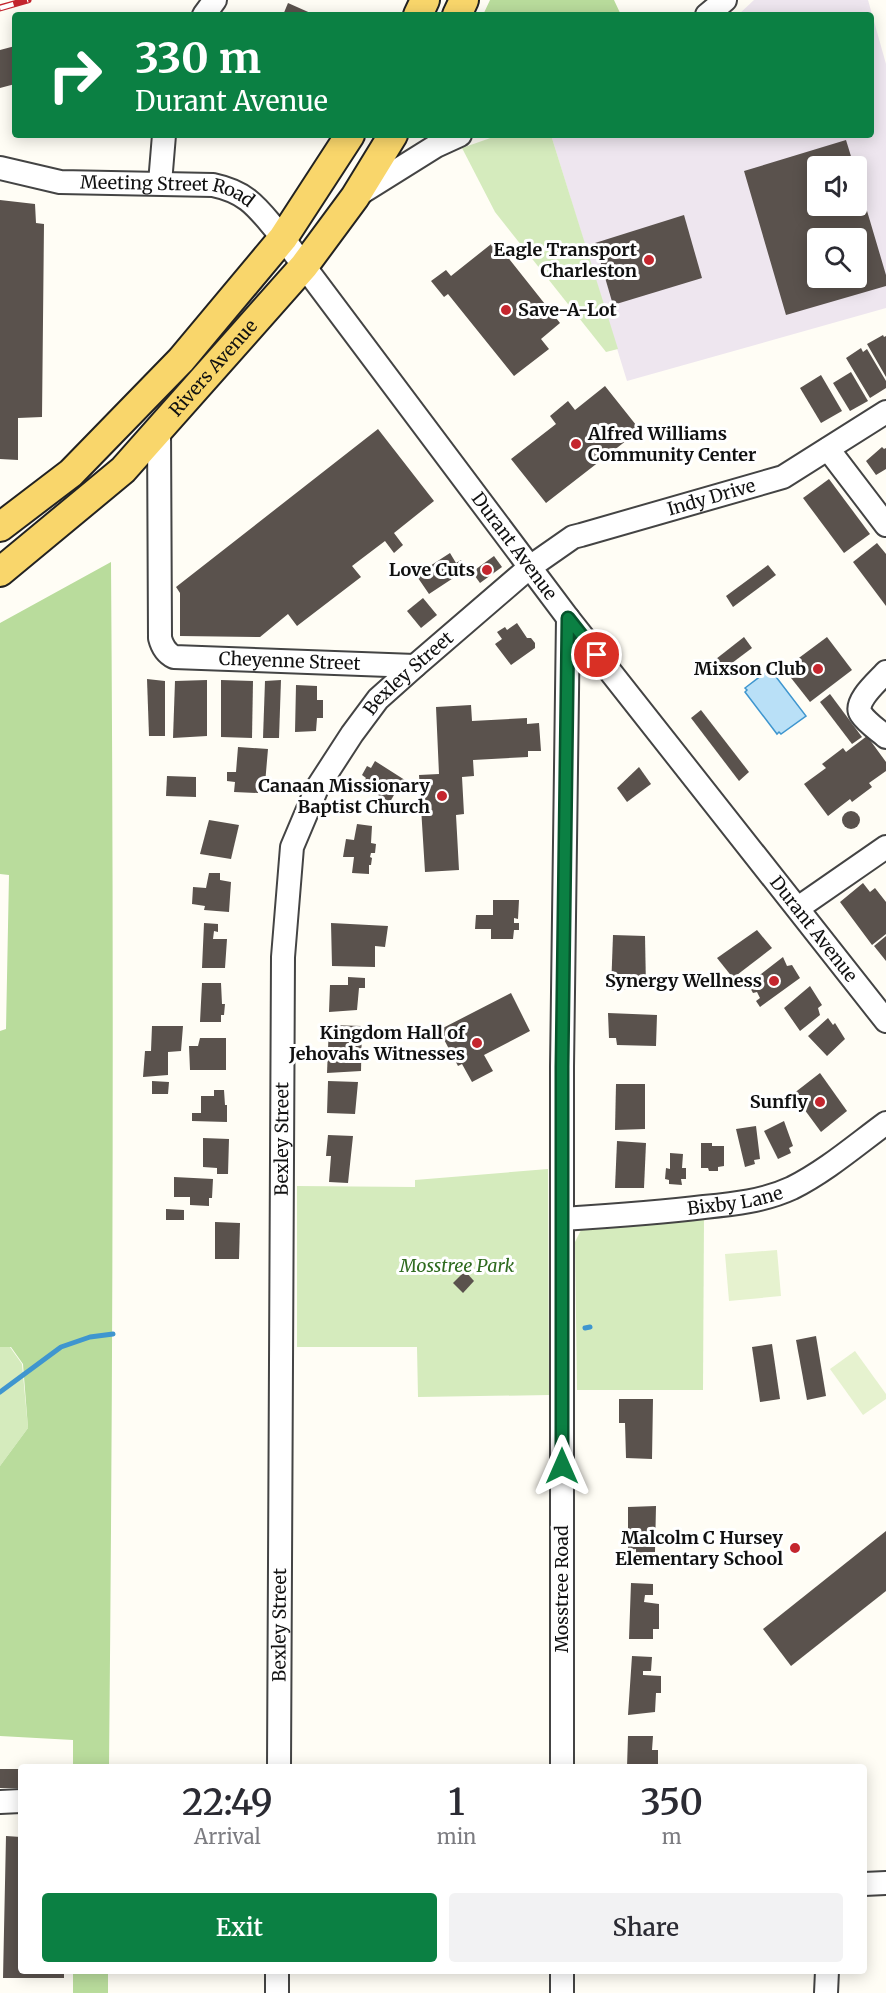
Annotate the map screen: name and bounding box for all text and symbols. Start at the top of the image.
text: 330 m [135,32,261,84]
icon: right [36,36,114,114]
text: Durant Avenue [135,84,328,118]
map controls [807,156,867,288]
button: sound [807,156,867,216]
street label: Meeting Street Road [80,170,259,212]
button: search [807,228,867,288]
place label: Eagle Transport Charleston [493,238,638,282]
marker: Eagle Transport Charleston [642,253,656,267]
place label: Save-A-Lot [518,298,617,321]
marker: Save-A-Lot [499,303,513,317]
street label: Rivers Avenue [164,315,262,421]
place label: Alfred Williams Community Center [587,422,756,466]
marker: Alfred Williams Community Center [569,437,583,451]
street label: Indy Drive [664,474,758,521]
street label: Durant Avenue [467,488,562,604]
place label: Love Cuts [389,558,475,581]
marker: Love Cuts [480,563,494,577]
street label: Bexley Street [358,626,458,720]
pin [571,629,622,680]
icon: arrive [580,638,613,671]
street label: Cheyenne Street [218,647,361,675]
place label: Mixson Club [694,657,806,680]
marker: Mixson Club [811,662,825,676]
place label: Canaan Missionary Baptist Church [258,774,430,818]
marker: Canaan Missionary Baptist Church [435,789,449,803]
street label: Durant Avenue [765,871,863,986]
place label: Synergy Wellness [605,969,762,992]
marker: Synergy Wellness [767,974,781,988]
place label: Kingdom Hall of Jehovahs Witnesses [288,1021,466,1065]
marker: Kingdom Hall of Jehovahs Witnesses [470,1036,484,1050]
street label: Bexley Street [270,1082,293,1196]
place label: Sunfly [750,1090,808,1113]
marker: Sunfly [813,1095,827,1109]
street label: Bixby Lane [686,1181,786,1220]
park label: Mosstree Park [399,1254,514,1277]
position arrow [530,1434,594,1498]
street label: Mosstree Road [550,1525,573,1653]
place label: Malcolm C Hursey Elementary School [615,1526,783,1570]
marker: Malcolm C Hursey Elementary School [788,1541,802,1555]
street label: Bexley Street [267,1568,291,1682]
text: 22:49 [182,1780,273,1825]
text: 1 [448,1780,465,1825]
text: 350 [640,1780,703,1825]
text: Arrival [194,1824,261,1849]
text: min [437,1824,476,1849]
text: m [662,1824,682,1849]
button: Exit [42,1893,437,1962]
button: Share [449,1893,843,1962]

